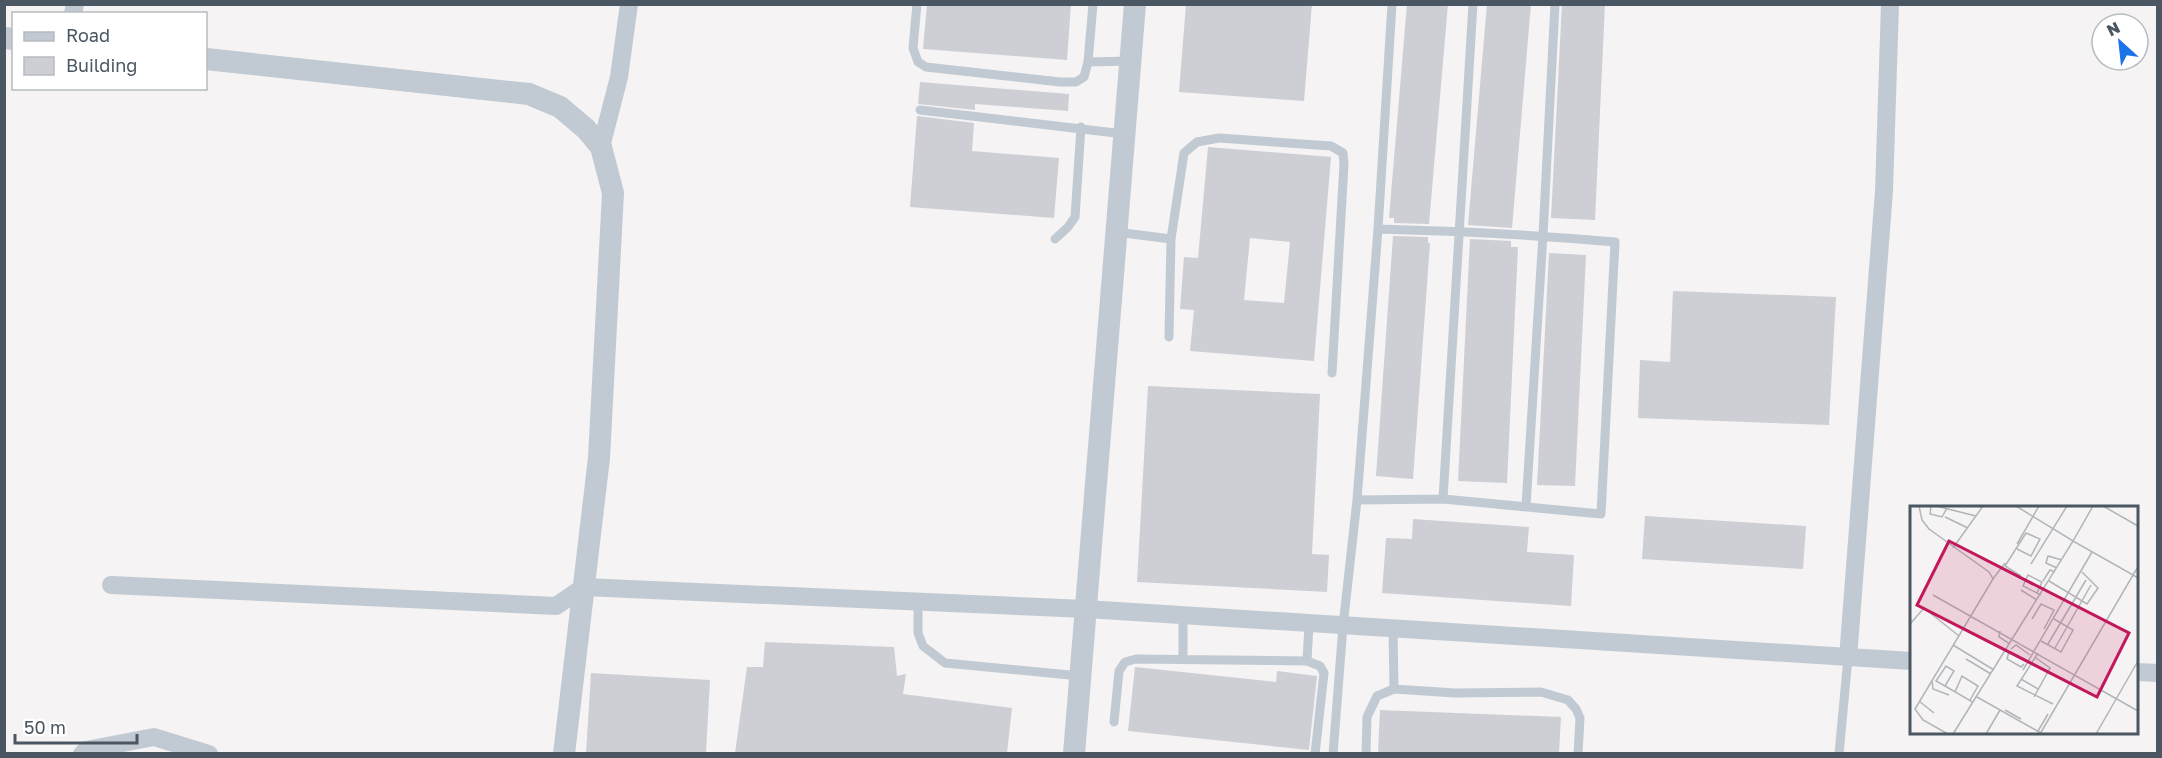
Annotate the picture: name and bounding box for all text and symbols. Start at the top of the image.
legend [12,12,207,90]
north arrow [2090,12,2150,72]
text: N [2103,17,2123,40]
text: Road [66,24,110,46]
text: Building [66,54,137,76]
inset map [1910,506,2138,734]
scale bar [15,707,136,745]
text: 50 m [24,716,66,738]

